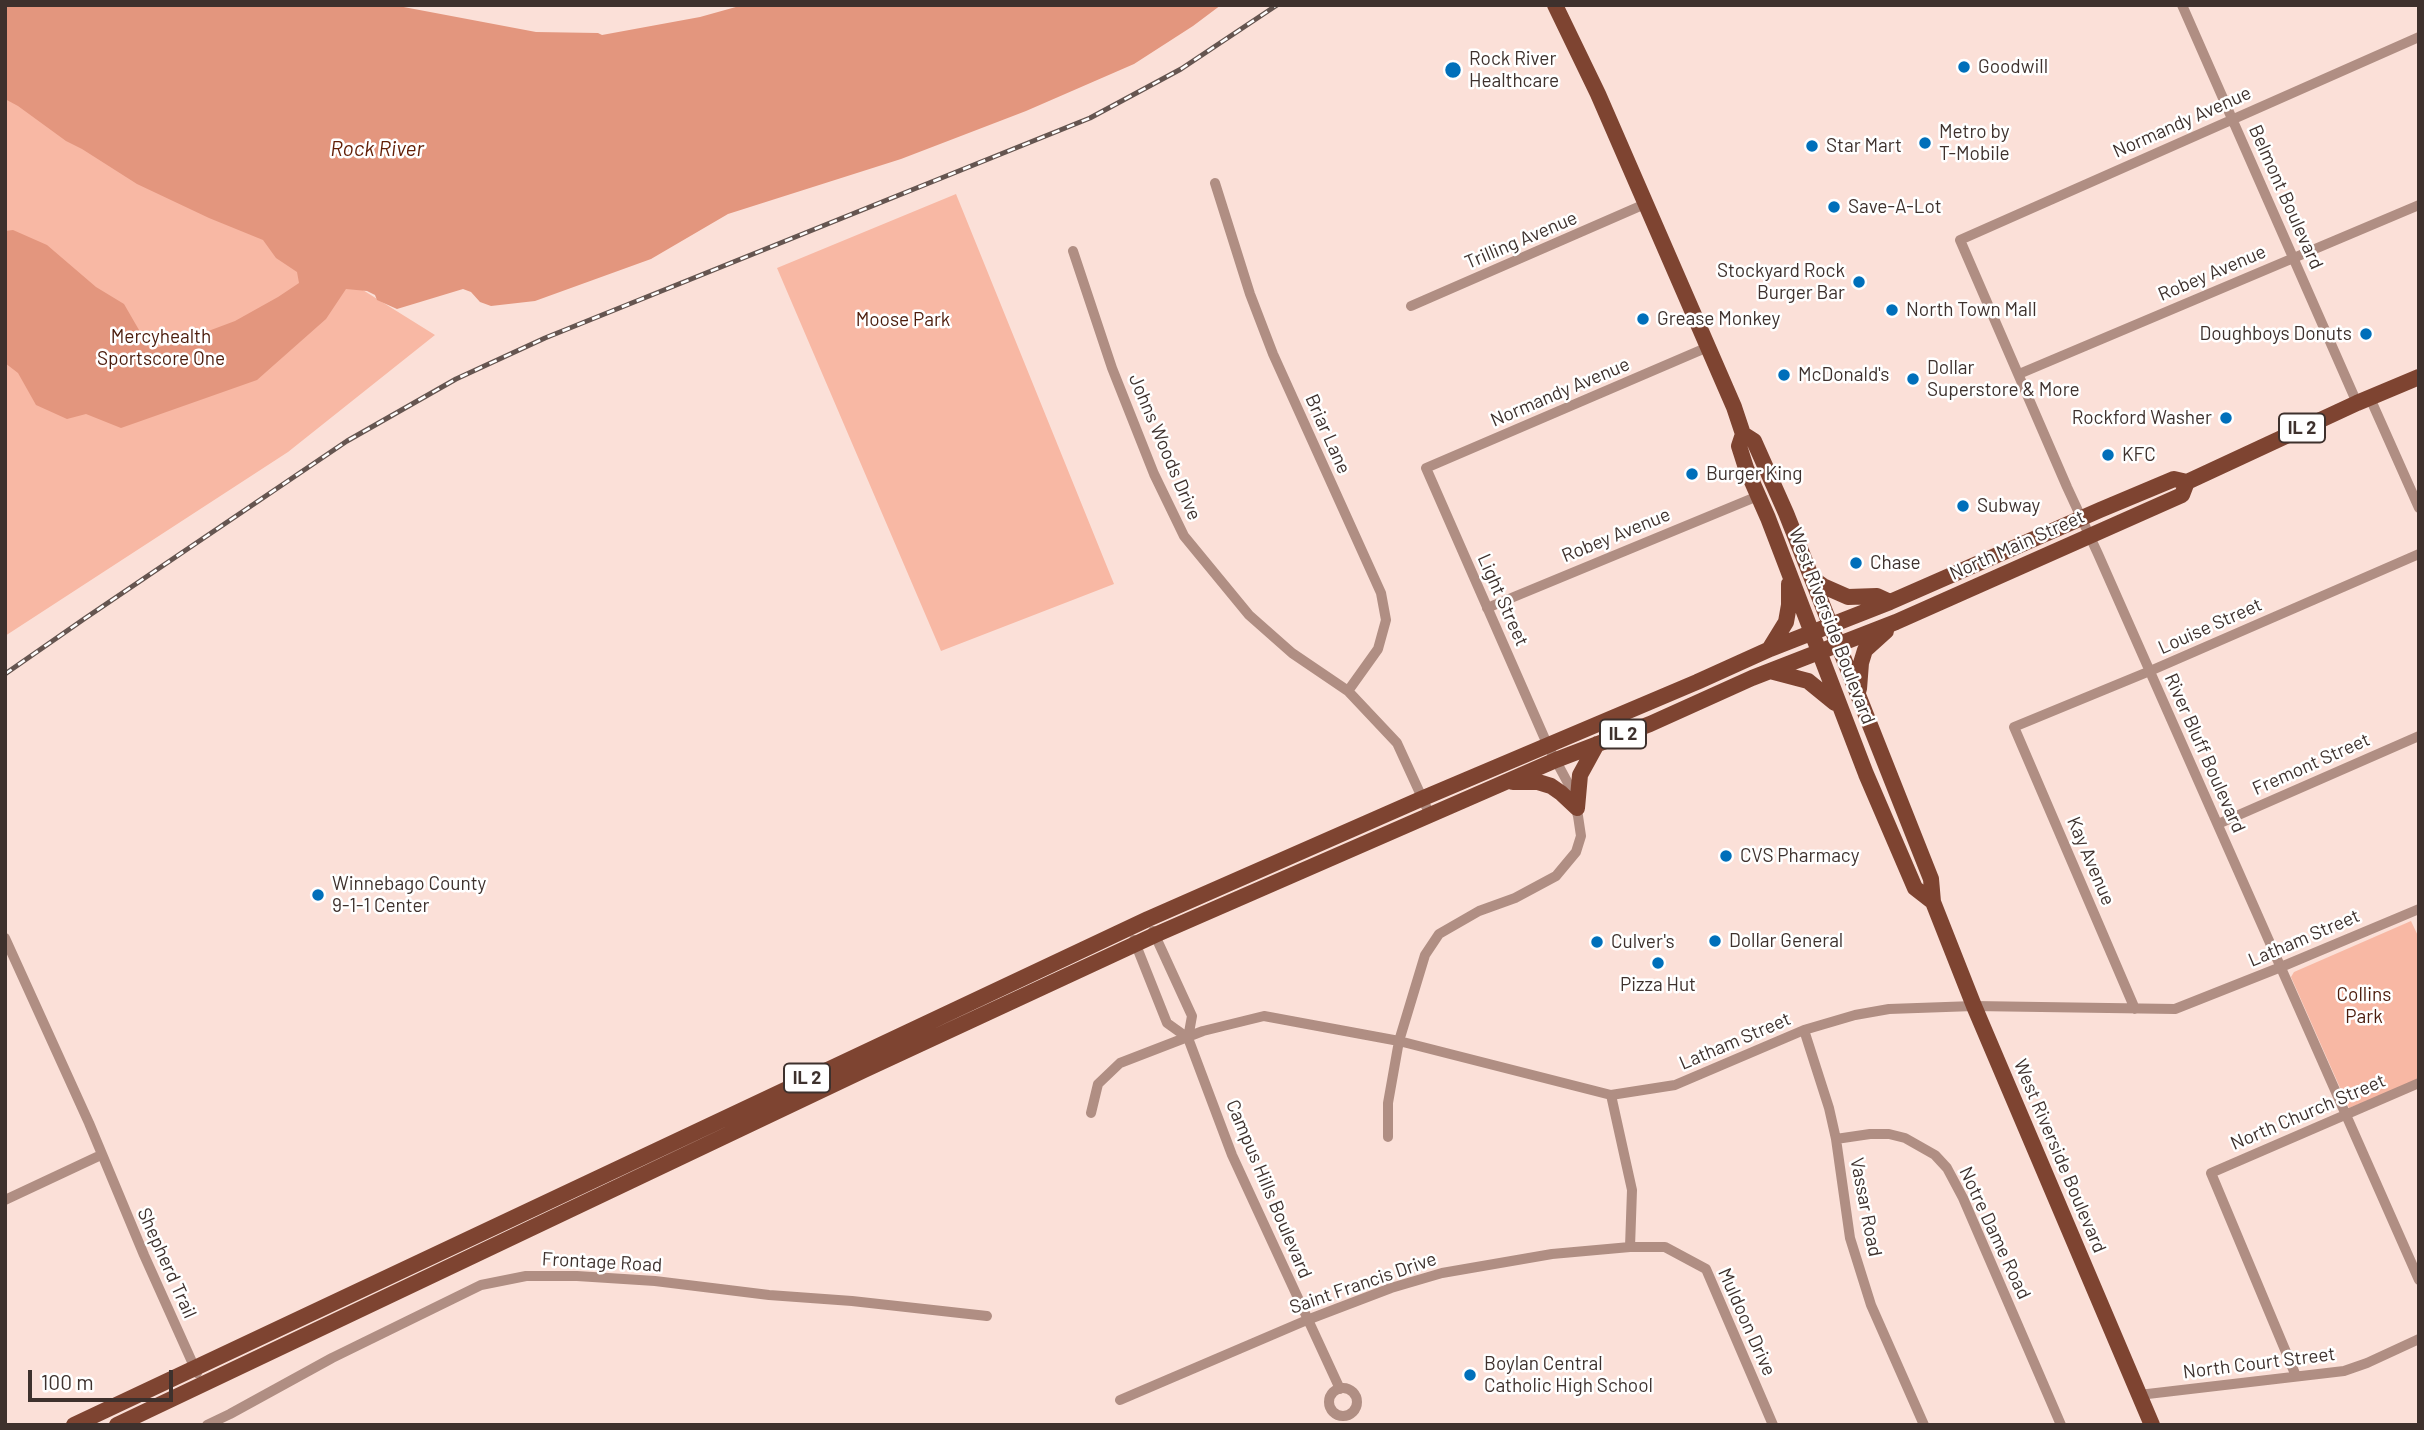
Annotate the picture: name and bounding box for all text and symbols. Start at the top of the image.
place label: Rock River Healthcare [1469,48,1559,92]
place label: Goodwill [1978,56,2048,78]
marker: Goodwill [1956,59,1972,75]
marker: Rock River Healthcare [1443,60,1463,80]
street label: Normandy Avenue [2109,81,2255,163]
place label: Metro by T-Mobile [1939,121,2010,165]
street label: Belmont Boulevard [2244,121,2328,273]
place label: Star Mart [1826,135,1902,157]
marker: Metro by T-Mobile [1917,135,1933,151]
water label: Rock River [330,136,424,162]
marker: Star Mart [1804,138,1820,154]
place label: Save-A-Lot [1848,196,1942,218]
marker: Save-A-Lot [1826,199,1842,215]
street label: Trilling Avenue [1461,206,1581,274]
street label: Robey Avenue [2155,240,2269,306]
place label: Stockyard Rock Burger Bar [1717,260,1845,304]
marker: Stockyard Rock Burger Bar [1851,274,1867,290]
place label: North Town Mall [1906,299,2037,321]
marker: North Town Mall [1884,302,1900,318]
place label: Grease Monkey [1657,308,1780,330]
park label: Moose Park [856,309,950,331]
marker: Grease Monkey [1635,311,1651,327]
place label: Doughboys Donuts [2199,323,2352,345]
park label: Mercyhealth Sportscore One [97,326,225,370]
marker: Doughboys Donuts [2358,326,2374,342]
street label: Normandy Avenue [1487,352,1633,432]
place label: Dollar Superstore & More [1927,357,2080,401]
place label: McDonald's [1798,364,1889,386]
marker: McDonald's [1776,367,1792,383]
street label: Johns Woods Drive [1124,370,1206,524]
marker: Dollar Superstore & More [1905,371,1921,387]
street label: Briar Lane [1300,391,1356,477]
place label: Rockford Washer [2072,407,2212,429]
marker: Rockford Washer [2218,410,2234,426]
road number: IL 2 [2279,414,2325,442]
place label: KFC [2122,444,2156,466]
marker: KFC [2100,447,2116,463]
place label: Burger King [1706,463,1802,485]
marker: Burger King [1684,466,1700,482]
place label: Subway [1977,495,2040,517]
marker: Subway [1955,498,1971,514]
street label: Robey Avenue [1558,503,1674,567]
street label: North Main Street [1946,505,2088,585]
street label: West Riverside Boulevard [1784,525,1880,727]
street label: Light Street [1473,550,1533,650]
place label: Chase [1870,552,1921,574]
marker: Chase [1848,555,1864,571]
street label: Louise Street [2155,593,2265,659]
street label: River Bluff Boulevard [2160,670,2250,836]
road number: IL 2 [1600,720,1646,748]
street label: Fremont Street [2249,728,2373,800]
street label: Kay Avenue [2062,813,2120,909]
place label: CVS Pharmacy [1740,845,1859,867]
marker: CVS Pharmacy [1718,848,1734,864]
place label: Winnebago County 9-1-1 Center [332,873,486,917]
marker: Winnebago County 9-1-1 Center [310,887,326,903]
street label: Latham Street [2245,904,2363,972]
place label: Dollar General [1729,930,1843,952]
place label: Culver's [1611,931,1675,953]
marker: Dollar General [1707,933,1723,949]
marker: Culver's [1589,934,1605,950]
marker: Pizza Hut [1650,955,1666,971]
place label: Pizza Hut [1620,974,1696,996]
park label: Collins Park [2337,984,2391,1028]
street label: Latham Street [1676,1007,1794,1075]
street label: West Riverside Boulevard [2009,1056,2111,1256]
road number: IL 2 [784,1064,830,1092]
street label: North Church Street [2227,1069,2389,1155]
street label: Campus Hills Boulevard [1221,1096,1317,1282]
street label: Vassar Road [1845,1156,1887,1258]
street label: Notre Dame Road [1954,1163,2036,1303]
street label: Shepherd Trail [132,1204,202,1322]
street label: Frontage Road [541,1247,663,1277]
street label: Saint Francis Drive [1287,1247,1439,1319]
street label: Muldoon Drive [1713,1265,1781,1379]
street label: North Court Street [2182,1342,2336,1384]
place label: Boylan Central Catholic High School [1484,1353,1653,1397]
scale bar [32,1356,177,1400]
marker: Boylan Central Catholic High School [1462,1367,1478,1383]
text: 100 m [41,1369,94,1394]

